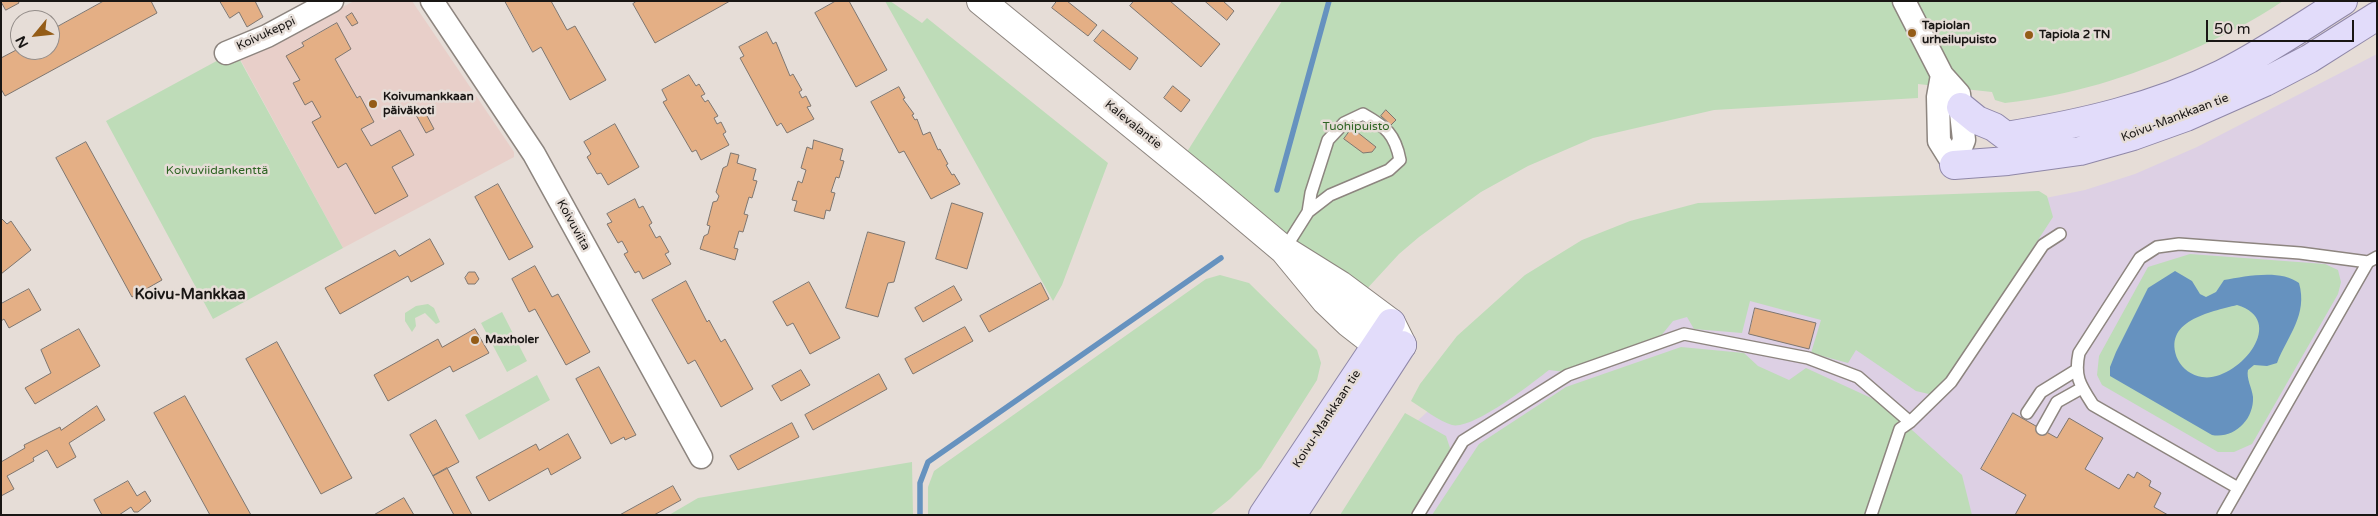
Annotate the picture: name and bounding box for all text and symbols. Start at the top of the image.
north arrow [10,10,60,60]
scale bar [2208,10,2356,42]
street label: Koivukeppi [234,14,298,54]
place label: Tapiolan urheilupuisto [1922,19,1997,47]
text: 50 m [2214,20,2251,38]
marker: Tapiolan urheilupuisto [1906,27,1918,39]
place label: Tapiola 2 TN [2039,28,2110,42]
marker: Tapiola 2 TN [2023,29,2035,41]
text: N [12,33,32,51]
place label: Koivumankkaan päiväkoti [383,90,474,118]
street label: Koivu-Mankkaan tie [2119,91,2231,145]
marker: Koivumankkaan päiväkoti [367,98,379,110]
street label: Kalevalantie [1102,98,1164,152]
park label: Tuohipuisto [1323,120,1389,134]
park label: Koivuviidankenttä [166,164,268,178]
street label: Koivuviita [553,197,593,253]
district label: Koivu-Mankkaa [134,286,246,304]
place label: Maxholer [485,333,539,347]
marker: Maxholer [469,334,481,346]
street label: Koivu-Mankkaan tie [1290,367,1364,471]

